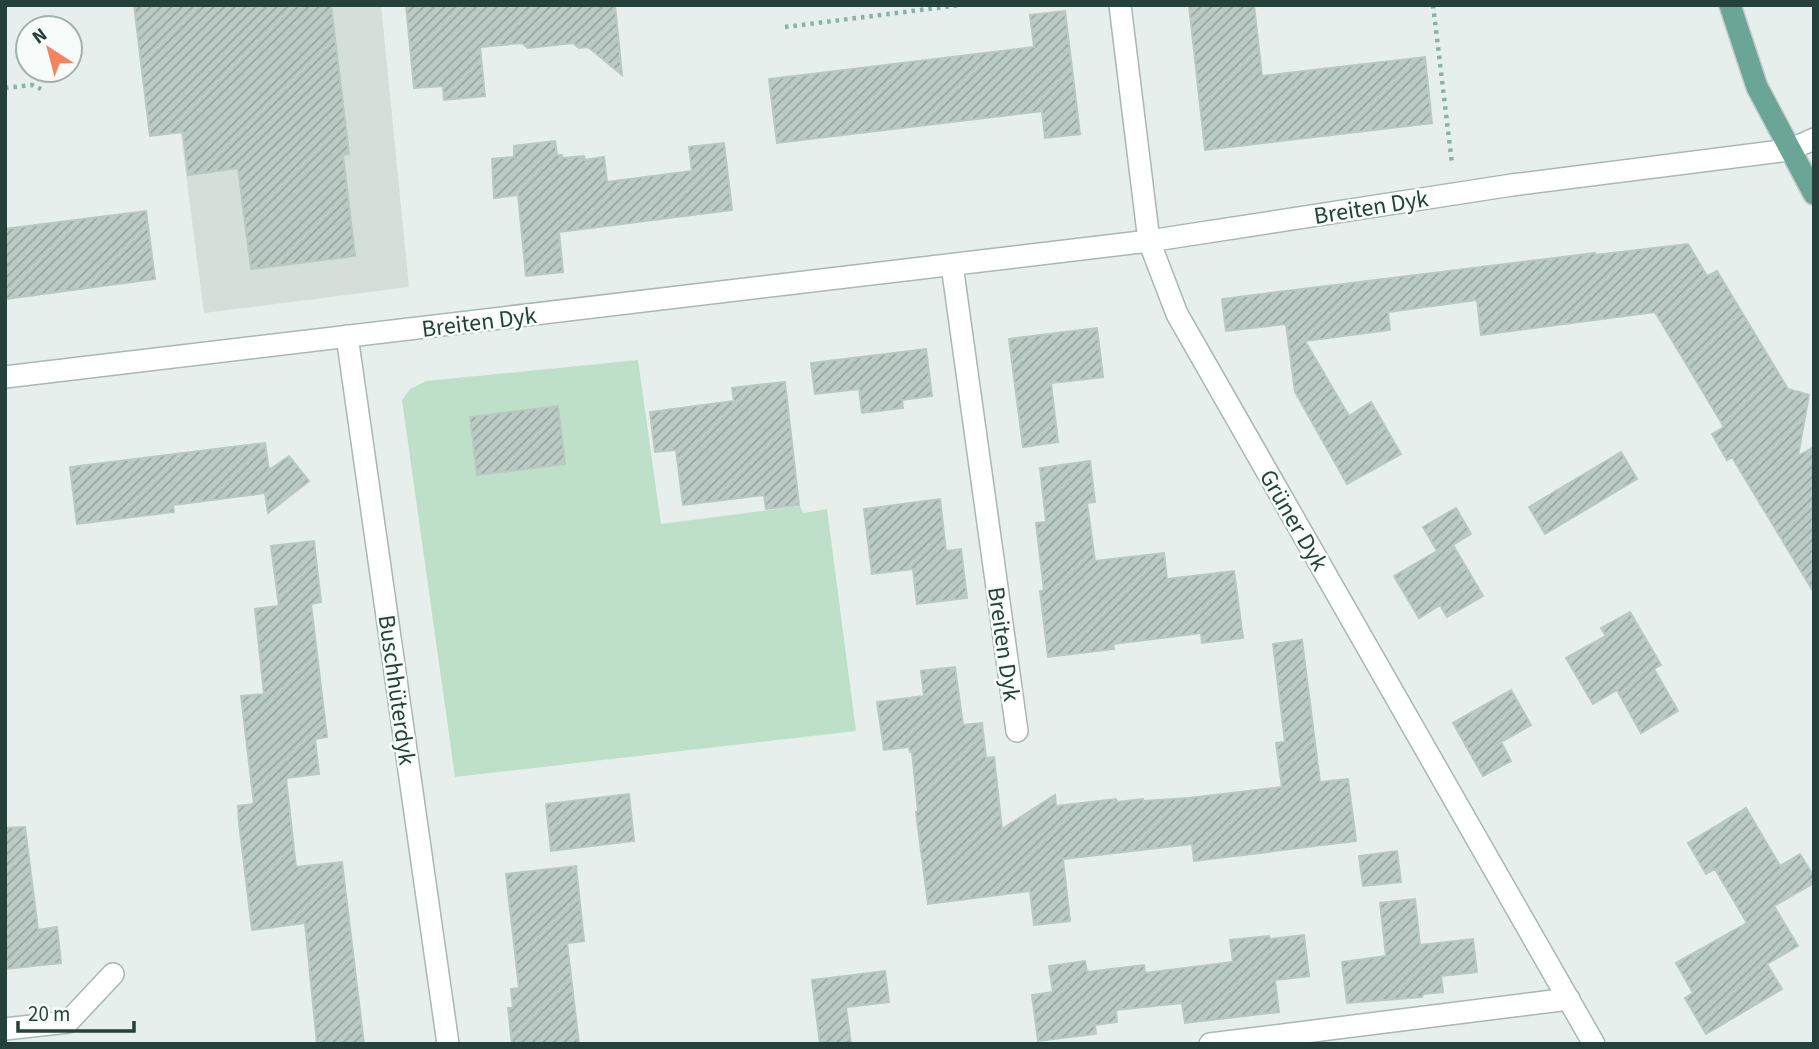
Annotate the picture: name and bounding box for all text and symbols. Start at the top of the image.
north arrow [14,14,84,84]
text: N [27,22,53,51]
street label: Breiten Dyk [1311,181,1431,234]
street label: Breiten Dyk [420,298,539,347]
street label: Grüner Dyk [1250,463,1337,578]
street label: Breiten Dyk [978,584,1029,704]
street label: Buschhüterdyk [369,613,424,768]
scale bar [18,990,133,1034]
text: 20 m [28,999,70,1029]

